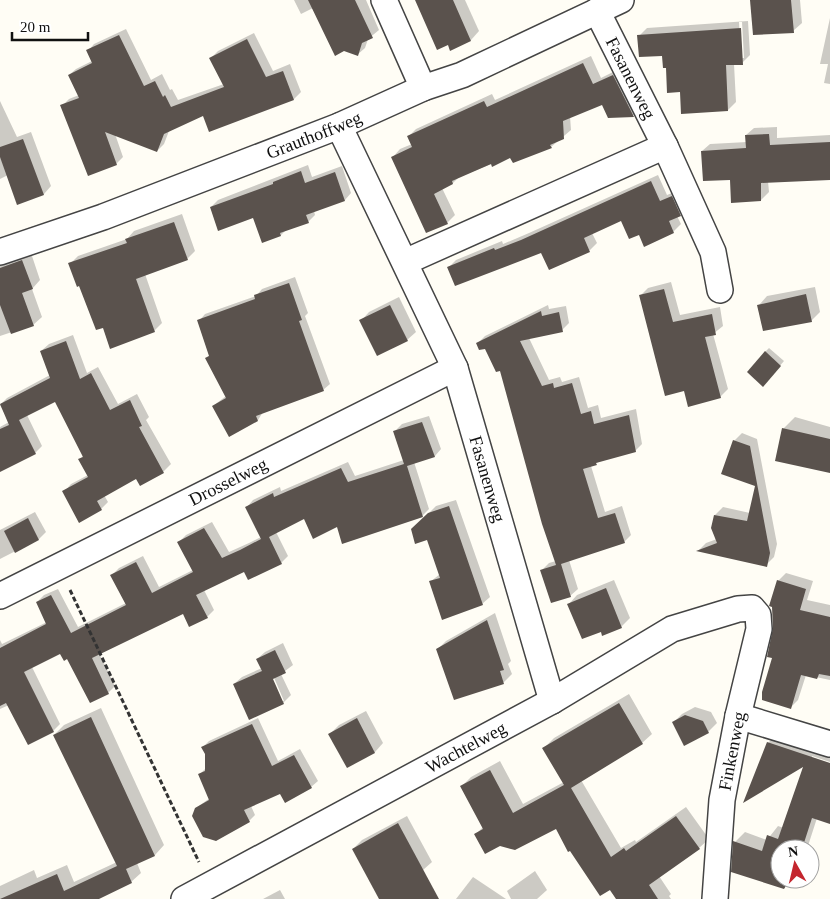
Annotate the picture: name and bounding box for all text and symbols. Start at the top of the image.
scale bar [12,10,89,42]
text: 20 m [20,19,51,35]
street label: Fasanenweg [602,34,660,122]
street label: Grauthoffweg [263,107,365,163]
street label: Fasanenweg [465,433,509,525]
street label: Drosselweg [185,454,270,510]
street label: Finkenweg [715,710,749,792]
street label: Wachtelweg [422,718,510,777]
north arrow [770,839,820,889]
text: N [787,843,799,860]

